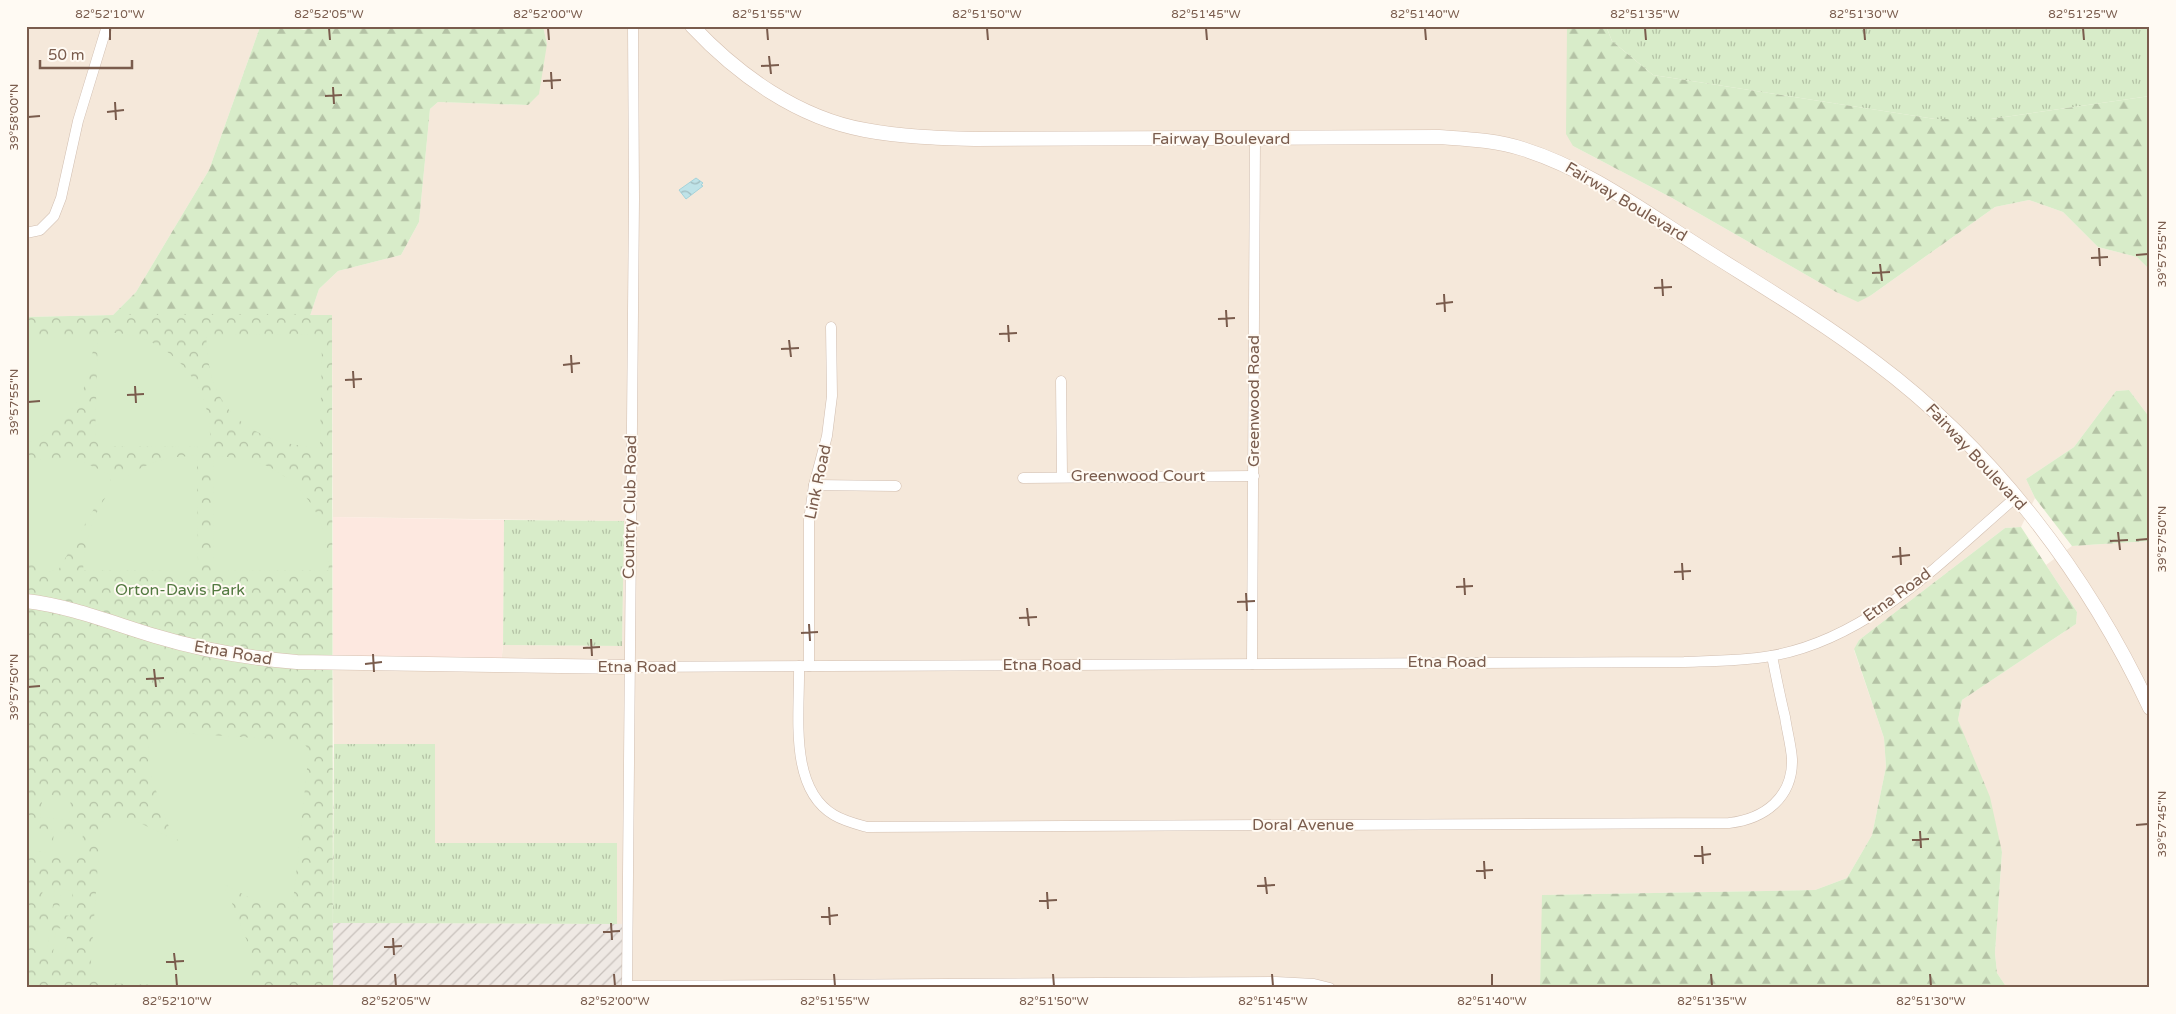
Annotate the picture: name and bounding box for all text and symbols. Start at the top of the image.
text: 82°52'10"W [75,7,145,21]
text: 82°52'05"W [294,7,364,21]
text: 82°52'00"W [513,7,583,21]
text: 82°51'55"W [732,7,802,21]
text: 82°51'50"W [952,7,1022,21]
text: 82°51'45"W [1171,7,1241,21]
text: 82°51'40"W [1390,7,1460,21]
text: 82°51'35"W [1610,7,1680,21]
text: 82°51'30"W [1829,7,1899,21]
text: 82°51'25"W [2048,7,2118,21]
scale bar [40,38,132,70]
text: 50 m [48,46,85,64]
text: 39°58'00"N [7,84,21,151]
street label: Fairway Boulevard [1152,129,1290,149]
street label: Fairway Boulevard [1561,158,1691,246]
text: 39°57'55"N [2155,221,2169,288]
street label: Greenwood Road [1244,335,1264,467]
text: 39°57'55"N [7,369,21,436]
street label: Fairway Boulevard [1921,399,2031,515]
street label: Country Club Road [619,435,641,579]
street label: Link Road [800,443,836,521]
street label: Greenwood Court [1071,466,1205,486]
text: 39°57'50"N [2155,506,2169,573]
street label: Etna Road [1859,564,1935,626]
park label: Orton-Davis Park [115,580,245,600]
street label: Etna Road [192,636,274,670]
street label: Etna Road [1407,652,1487,672]
text: 39°57'50"N [7,654,21,721]
street label: Etna Road [1002,655,1082,675]
street label: Etna Road [597,657,677,677]
text: 39°57'45"N [2155,791,2169,858]
street label: Doral Avenue [1252,815,1354,835]
text: 82°52'10"W [142,994,212,1008]
text: 82°52'05"W [361,994,431,1008]
text: 82°52'00"W [580,994,650,1008]
text: 82°51'55"W [800,994,870,1008]
text: 82°51'50"W [1019,994,1089,1008]
text: 82°51'45"W [1238,994,1308,1008]
text: 82°51'40"W [1457,994,1527,1008]
text: 82°51'35"W [1677,994,1747,1008]
text: 82°51'30"W [1896,994,1966,1008]

